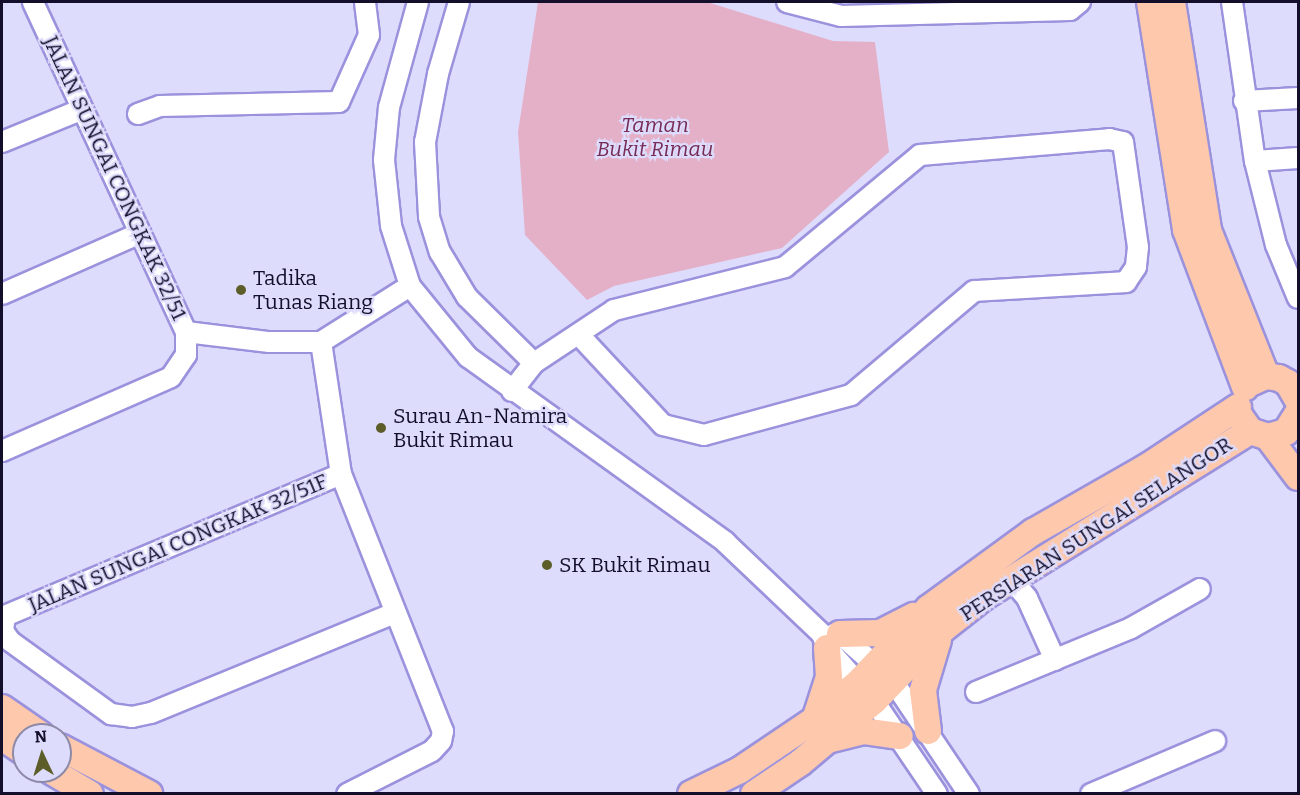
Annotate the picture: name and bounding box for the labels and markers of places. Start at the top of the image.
place label: Tadika Tunas Riang [253,265,373,315]
marker: Tadika Tunas Riang [234,283,248,297]
place label: Surau An-Namira Bukit Rimau [393,403,567,453]
marker: Surau An-Namira Bukit Rimau [374,421,388,435]
place label: SK Bukit Rimau [559,552,711,578]
marker: SK Bukit Rimau [540,558,554,572]

